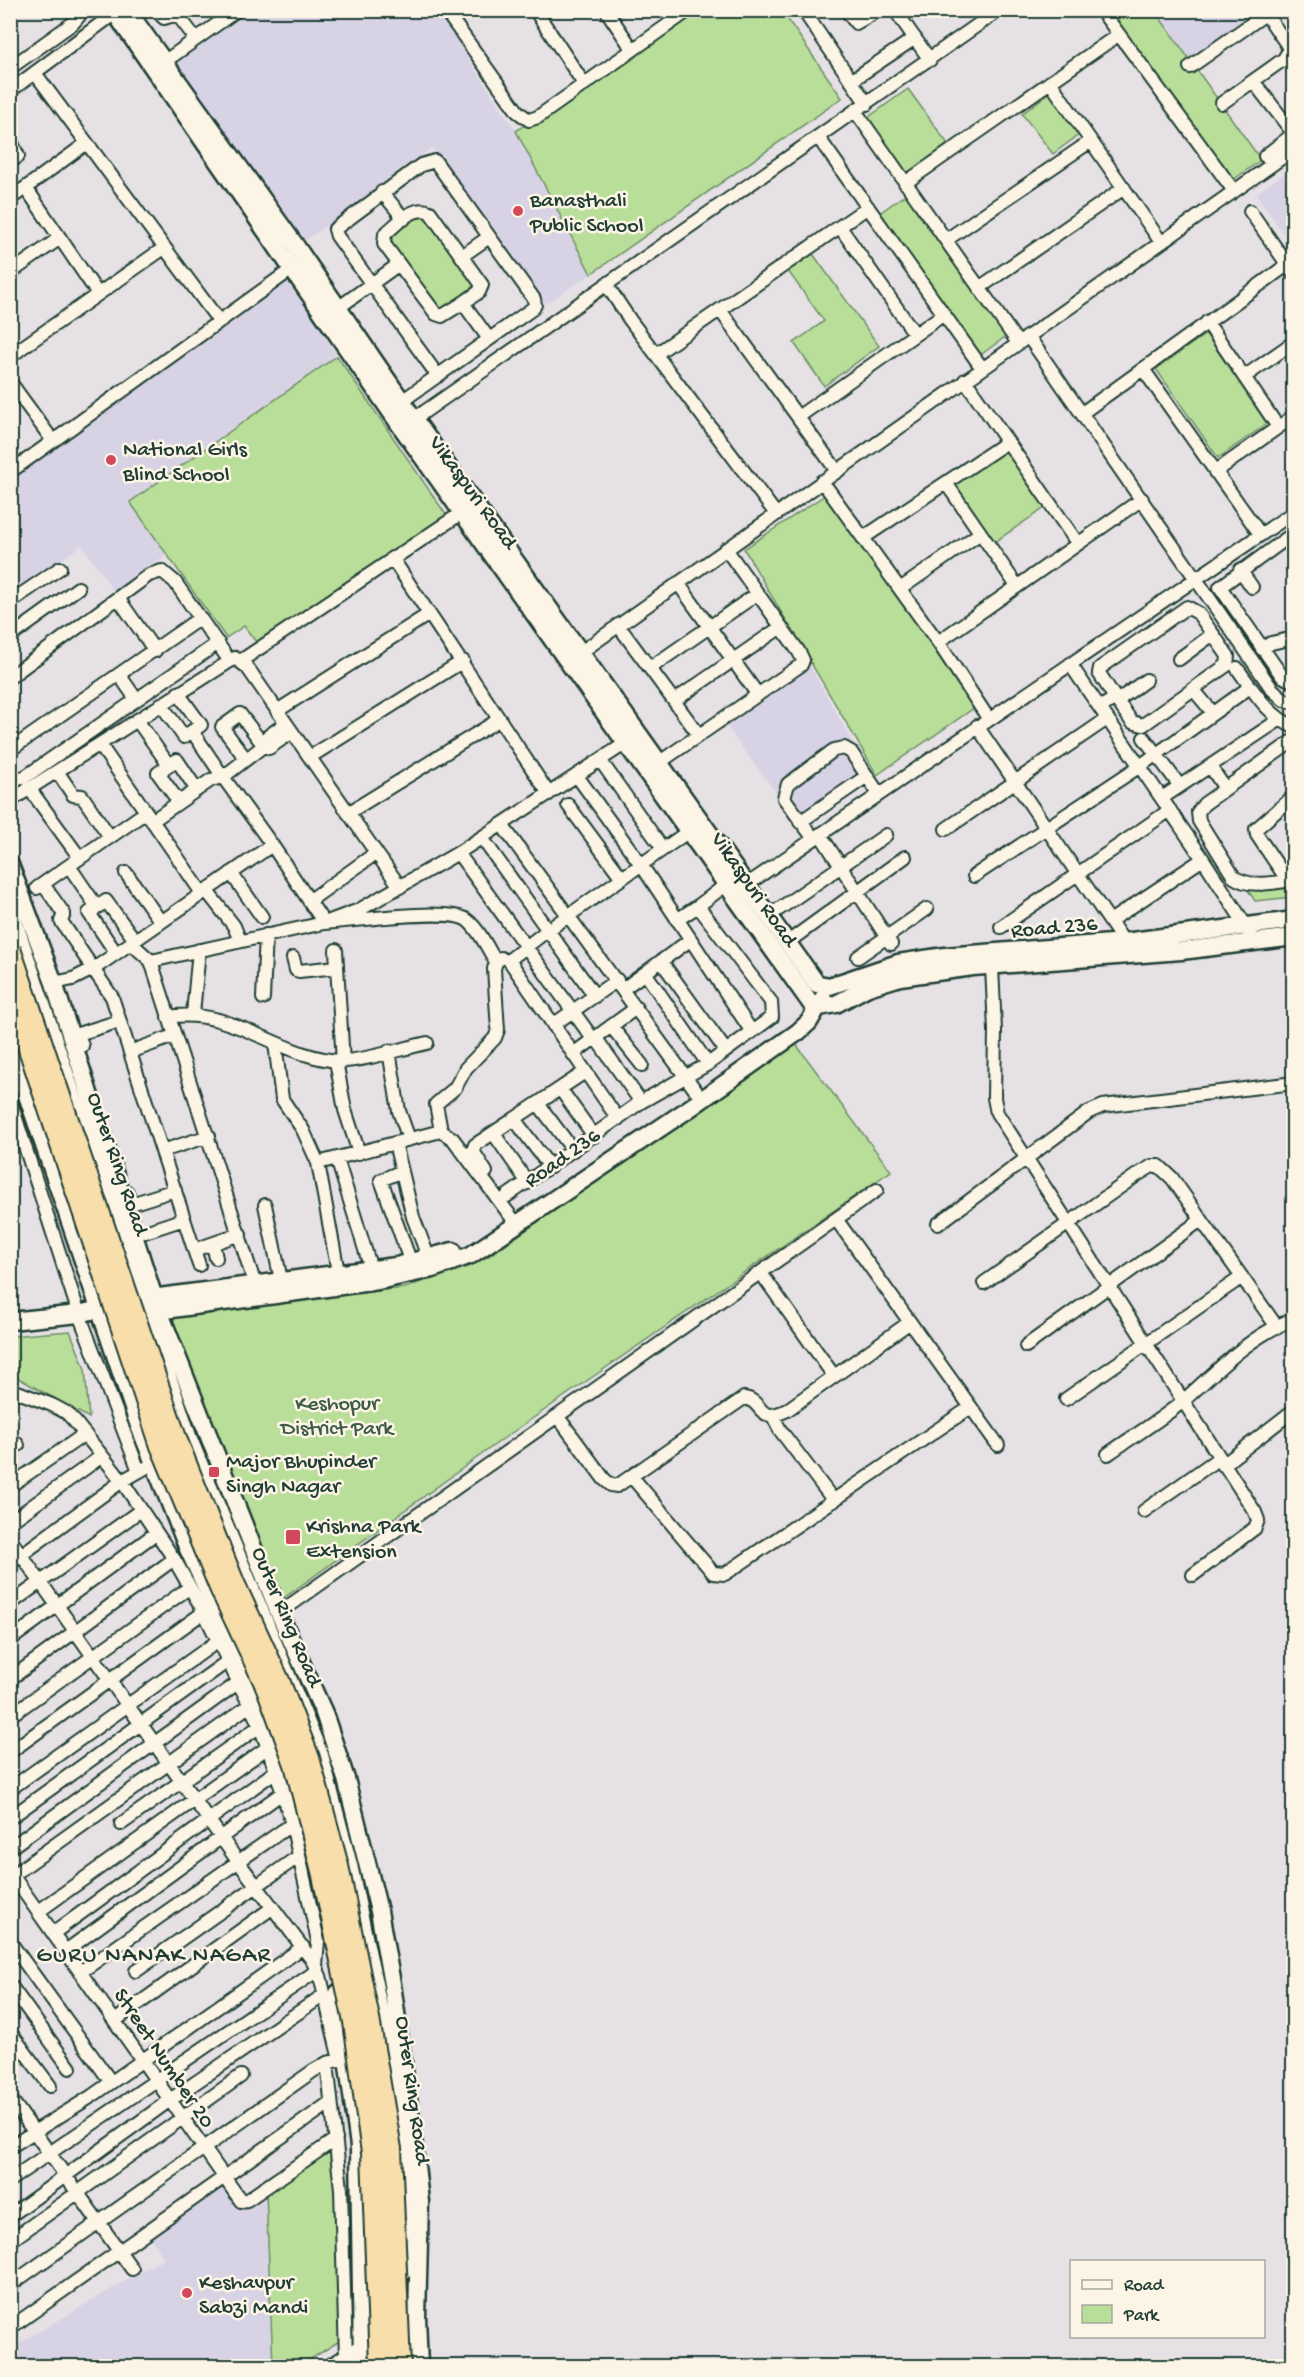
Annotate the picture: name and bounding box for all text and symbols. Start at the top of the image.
place label: Banasthali Public School [529,189,644,240]
marker: Banasthali Public School [511,204,525,218]
street label: Vikaspuri Road [421,431,523,557]
place label: National Girls Blind School [122,438,248,489]
marker: National Girls Blind School [104,453,118,467]
street label: Vikaspuri Road [703,827,803,954]
street label: Road 236 [1010,912,1099,946]
street label: Outer Ring Road [80,1089,154,1241]
street label: Road 236 [520,1123,607,1195]
park label: Keshopur District Park [279,1392,395,1443]
place label: Major Bhupinder Singh Nagar [226,1450,378,1501]
marker: Major Bhupinder Singh Nagar [207,1465,221,1479]
place label: Krishna Park Extension [306,1515,423,1566]
marker: Krishna Park Extension [284,1528,302,1546]
street label: Outer Ring Road [244,1544,327,1693]
district label: GURU NANAK NAGAR [36,1942,272,1971]
street label: Street Number 20 [106,1984,219,2134]
street label: Outer Ring Road [388,2015,435,2168]
legend [1070,2260,1265,2338]
place label: Keshavpur Sabzi Mandi [199,2271,308,2322]
text: Road [1124,2276,1165,2297]
marker: Keshavpur Sabzi Mandi [180,2286,194,2300]
text: Park [1123,2306,1160,2327]

